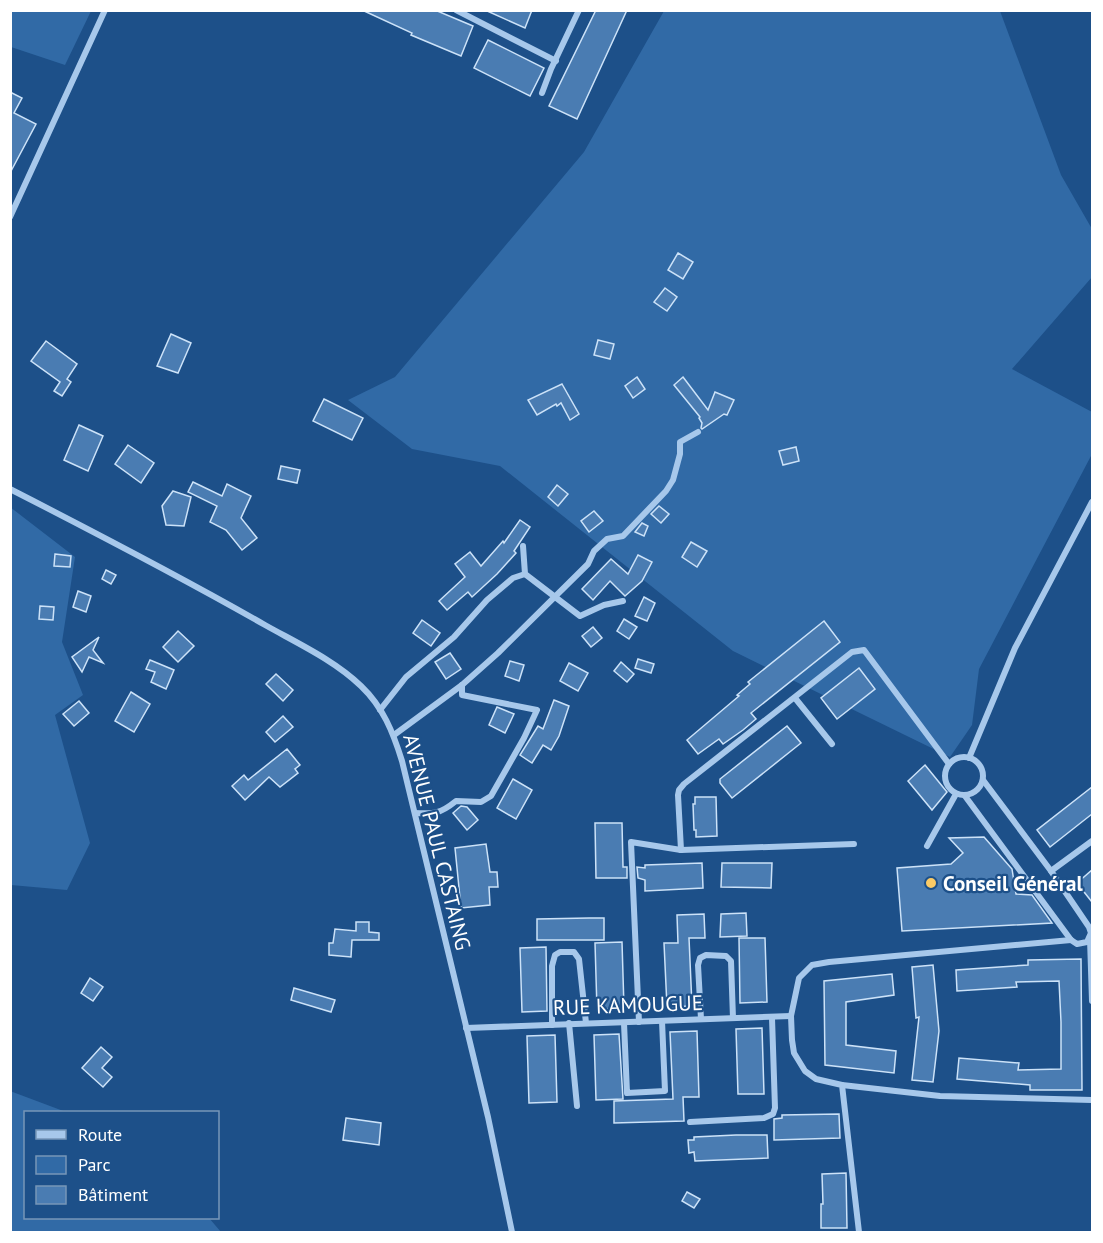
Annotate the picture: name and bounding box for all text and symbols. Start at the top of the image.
street label: AVENUE PAUL CASTAING [397,731,477,953]
place label: Conseil Général [943,870,1083,897]
marker: Conseil Général [924,876,938,890]
street label: RUE KAMOUGUE [553,989,703,1021]
legend [24,1111,219,1219]
text: Route [78,1123,122,1146]
text: Parc [78,1153,111,1176]
text: Bâtiment [78,1183,148,1206]

